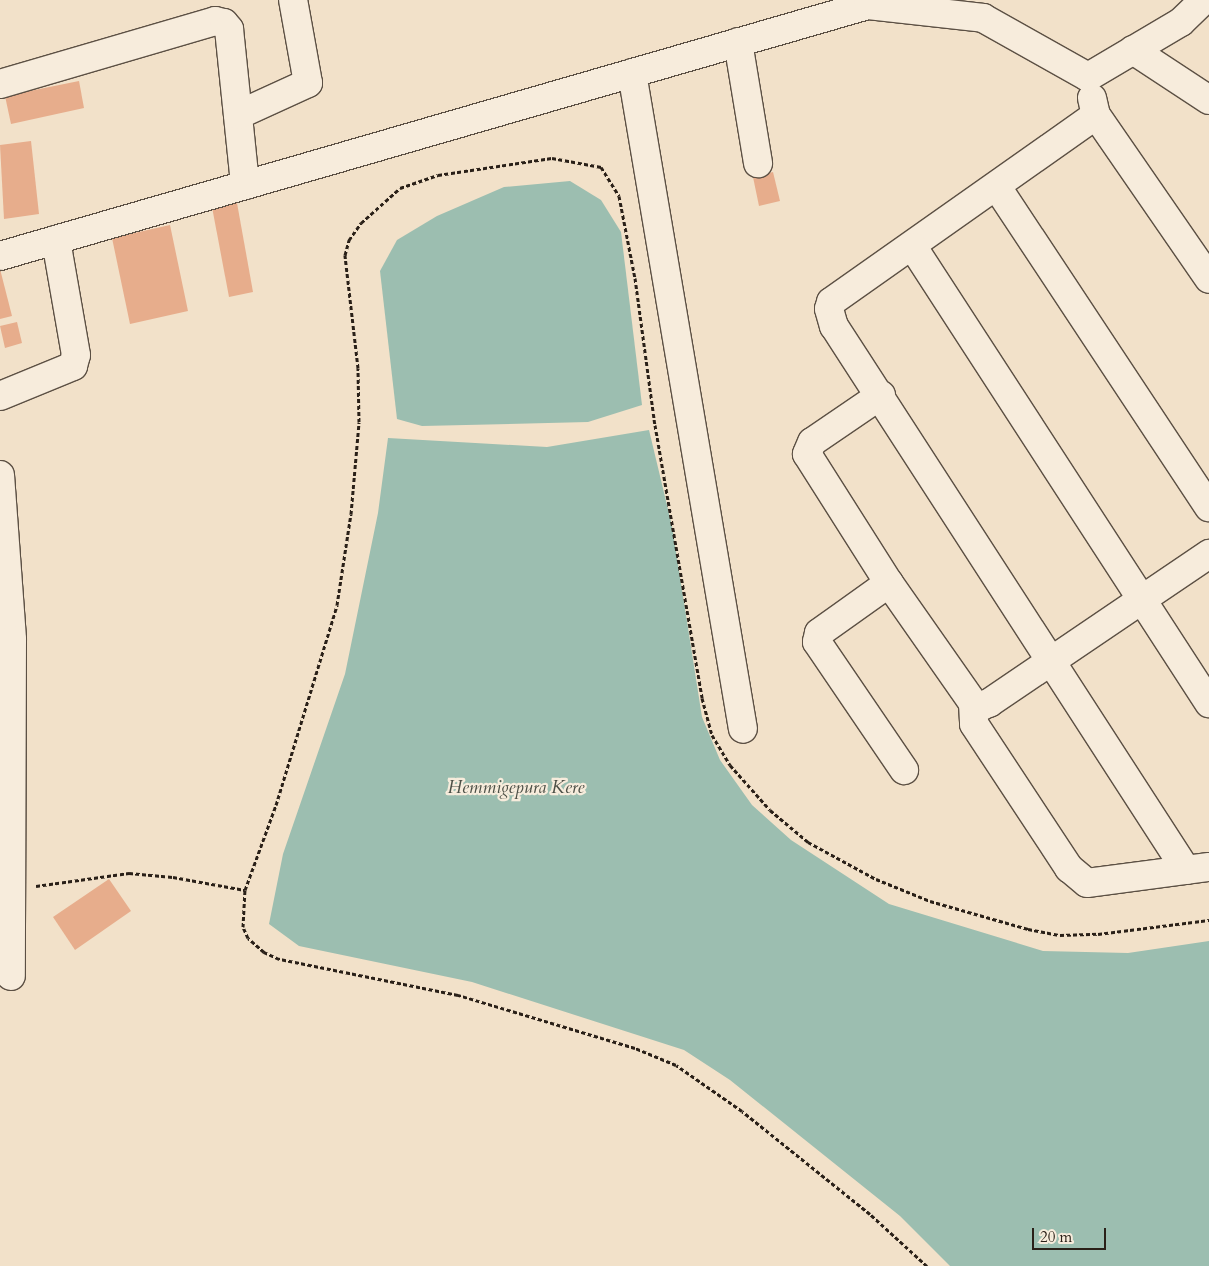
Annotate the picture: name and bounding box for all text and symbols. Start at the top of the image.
water label: Hemmigepura Kere [448,777,584,799]
scale bar [1034,1218,1108,1250]
text: 20 m [1040,1227,1072,1247]

